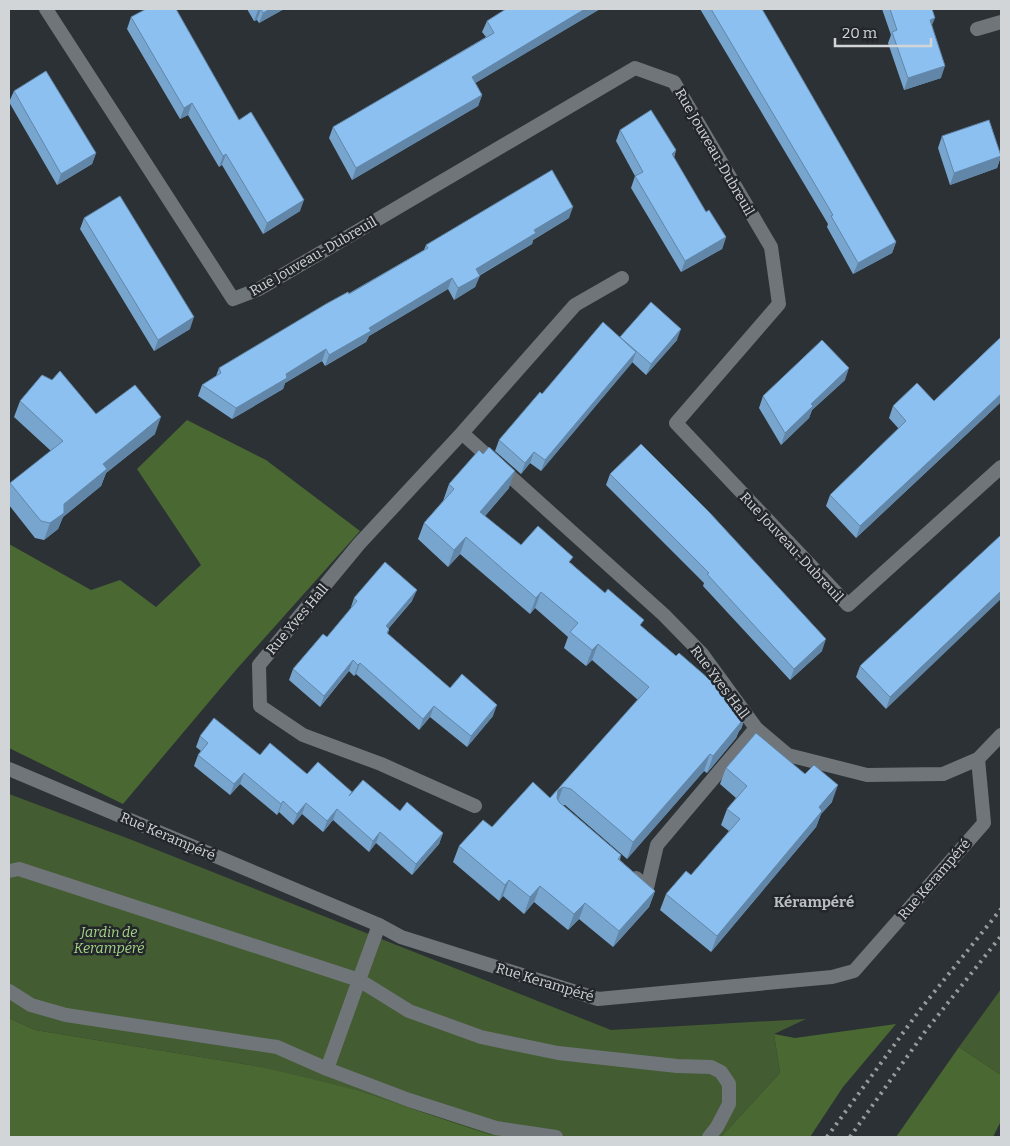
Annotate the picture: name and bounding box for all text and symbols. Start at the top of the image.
scale bar [835,15,931,47]
text: 20 m [842,24,878,42]
street label: Rue Jouveau-Dubreuil [671,86,758,219]
street label: Rue Jouveau-Dubreuil [247,213,380,300]
street label: Rue Jouveau-Dubreuil [736,489,847,606]
street label: Rue Yves Hall [263,580,332,658]
street label: Rue Yves Hall [687,642,753,722]
street label: Rue Kerampéré [118,809,218,864]
street label: Rue Kerampéré [895,835,974,923]
district label: Kérampéré [774,893,854,911]
park label: Jardin de Kerampéré [74,924,144,957]
street label: Rue Kerampéré [494,960,596,1005]

